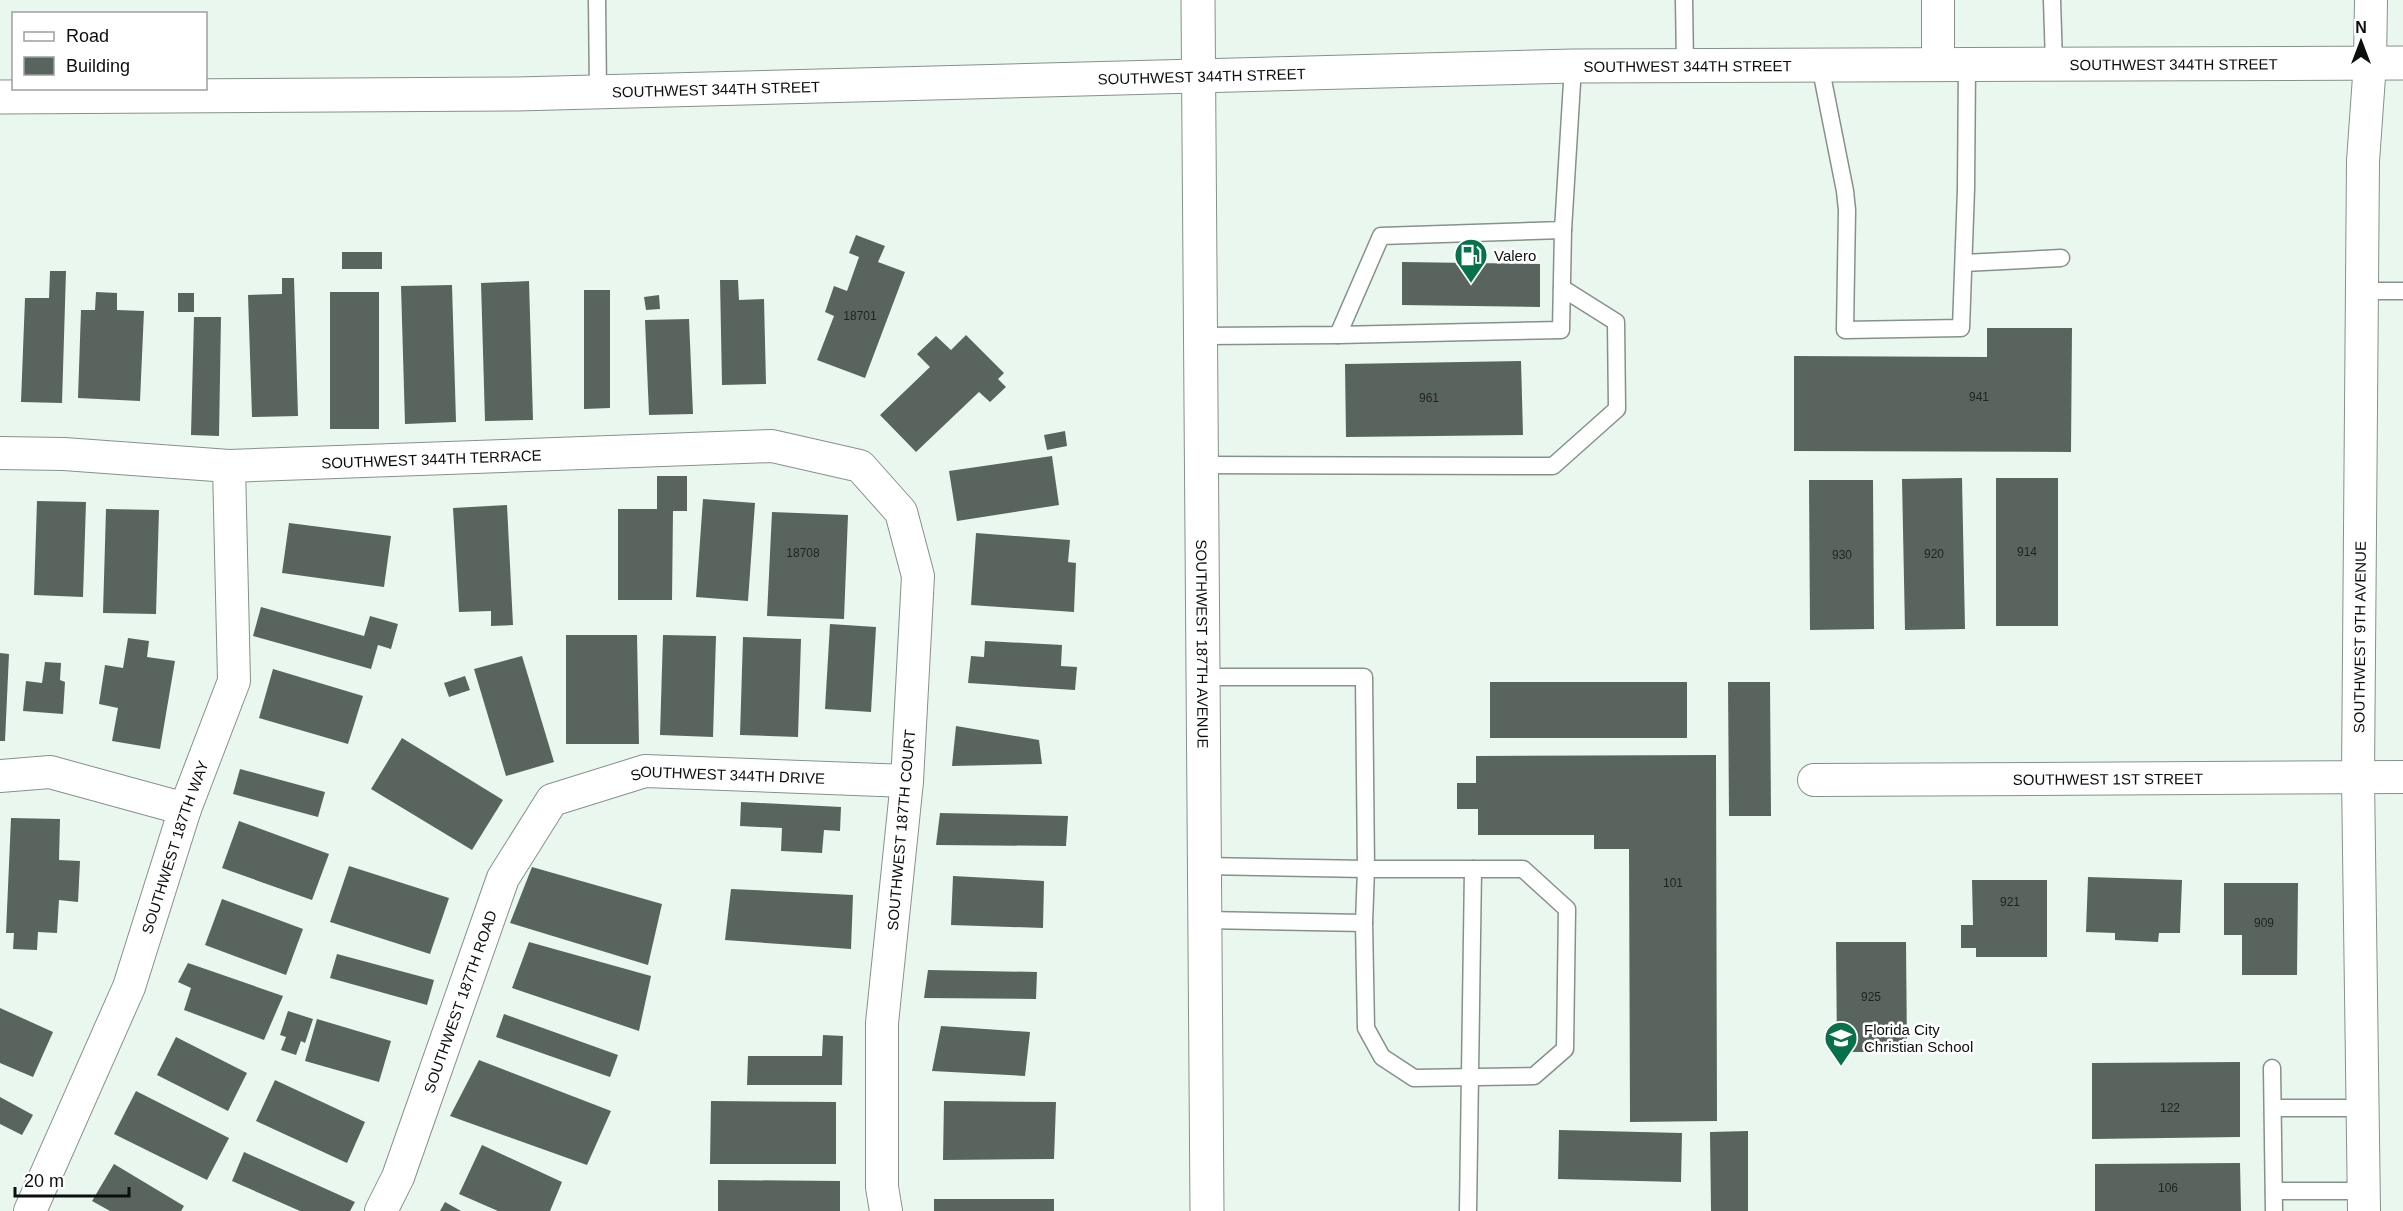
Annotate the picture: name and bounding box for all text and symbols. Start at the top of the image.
legend [12,12,207,90]
north arrow [2331,12,2391,72]
text: N [2355,19,2367,36]
text: Road [66,26,109,46]
street label: SOUTHWEST 344TH STREET [2069,55,2278,73]
text: Building [66,56,130,76]
street label: SOUTHWEST 344TH STREET [1583,57,1792,74]
street label: SOUTHWEST 344TH STREET [1097,65,1306,87]
street label: SOUTHWEST 344TH STREET [612,77,820,100]
fuel station icon: Valero [1453,237,1489,284]
place label: Valero [1494,247,1536,264]
house number: 18701 [843,309,877,323]
house number: 941 [1969,390,1989,404]
house number: 961 [1419,391,1439,405]
street label: SOUTHWEST 344TH TERRACE [321,446,542,471]
street label: SOUTHWEST 187TH AVENUE [1194,539,1212,748]
street label: SOUTHWEST 9TH AVENUE [2350,541,2368,733]
house number: 914 [2017,545,2037,559]
house number: 18708 [786,546,820,560]
house number: 920 [1924,547,1944,561]
house number: 930 [1832,548,1852,562]
street label: SOUTHWEST 187TH COURT [884,729,918,931]
street label: SOUTHWEST 187TH WAY [138,758,211,936]
street label: SOUTHWEST 344TH DRIVE [628,762,825,786]
street label: SOUTHWEST 1ST STREET [2013,770,2203,787]
house number: 101 [1663,876,1683,890]
house number: 921 [2000,895,2020,909]
street label: SOUTHWEST 187TH ROAD [420,908,500,1095]
house number: 909 [2254,916,2274,930]
house number: 925 [1861,990,1881,1004]
school or university icon: Florida City Christian School [1823,1020,1859,1067]
place label: Florida City Christian School [1864,1021,1973,1055]
house number: 122 [2160,1101,2180,1115]
scale bar [15,1160,129,1198]
text: 20 m [24,1171,64,1191]
house number: 106 [2158,1181,2178,1195]

